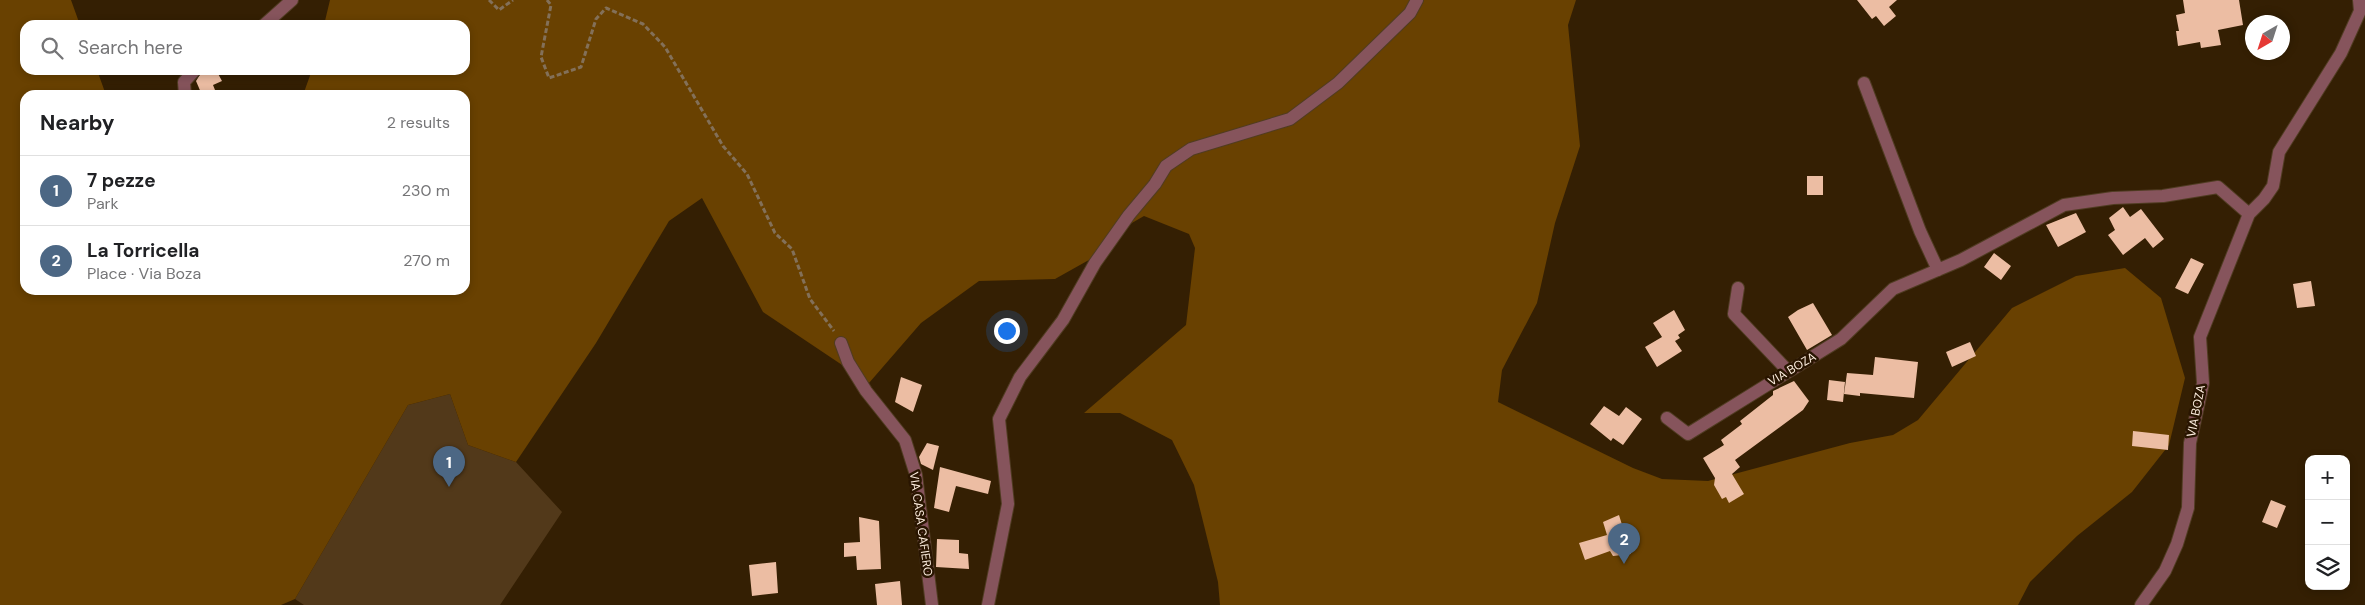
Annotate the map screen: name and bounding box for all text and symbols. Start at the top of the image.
north arrow [2245,15,2290,60]
search box [20,20,470,75]
icon: search [38,34,66,62]
text: Search here [78,35,183,60]
text: Nearby [40,109,114,137]
text: 2 results [387,112,450,133]
text: 7 pezze [87,168,156,193]
text: 1 [53,180,59,201]
text: 230 m [402,180,450,201]
text: Park [87,193,119,214]
text: La Torricella [87,238,199,263]
text: 2 [51,250,61,271]
text: 270 m [403,250,450,271]
text: Place · Via Boza [87,263,201,284]
your location [994,318,1020,344]
street label: VIA BOZA [1765,348,1819,390]
street label: VIA BOZA [2183,383,2209,439]
pin: 1 [433,446,465,487]
map controls [2305,455,2350,590]
button: + [2305,455,2350,500]
street label: VIA CASA CAFIERO [906,471,936,577]
button: − [2305,500,2350,545]
pin: 2 [1608,523,1640,564]
button: layers [2305,545,2350,590]

